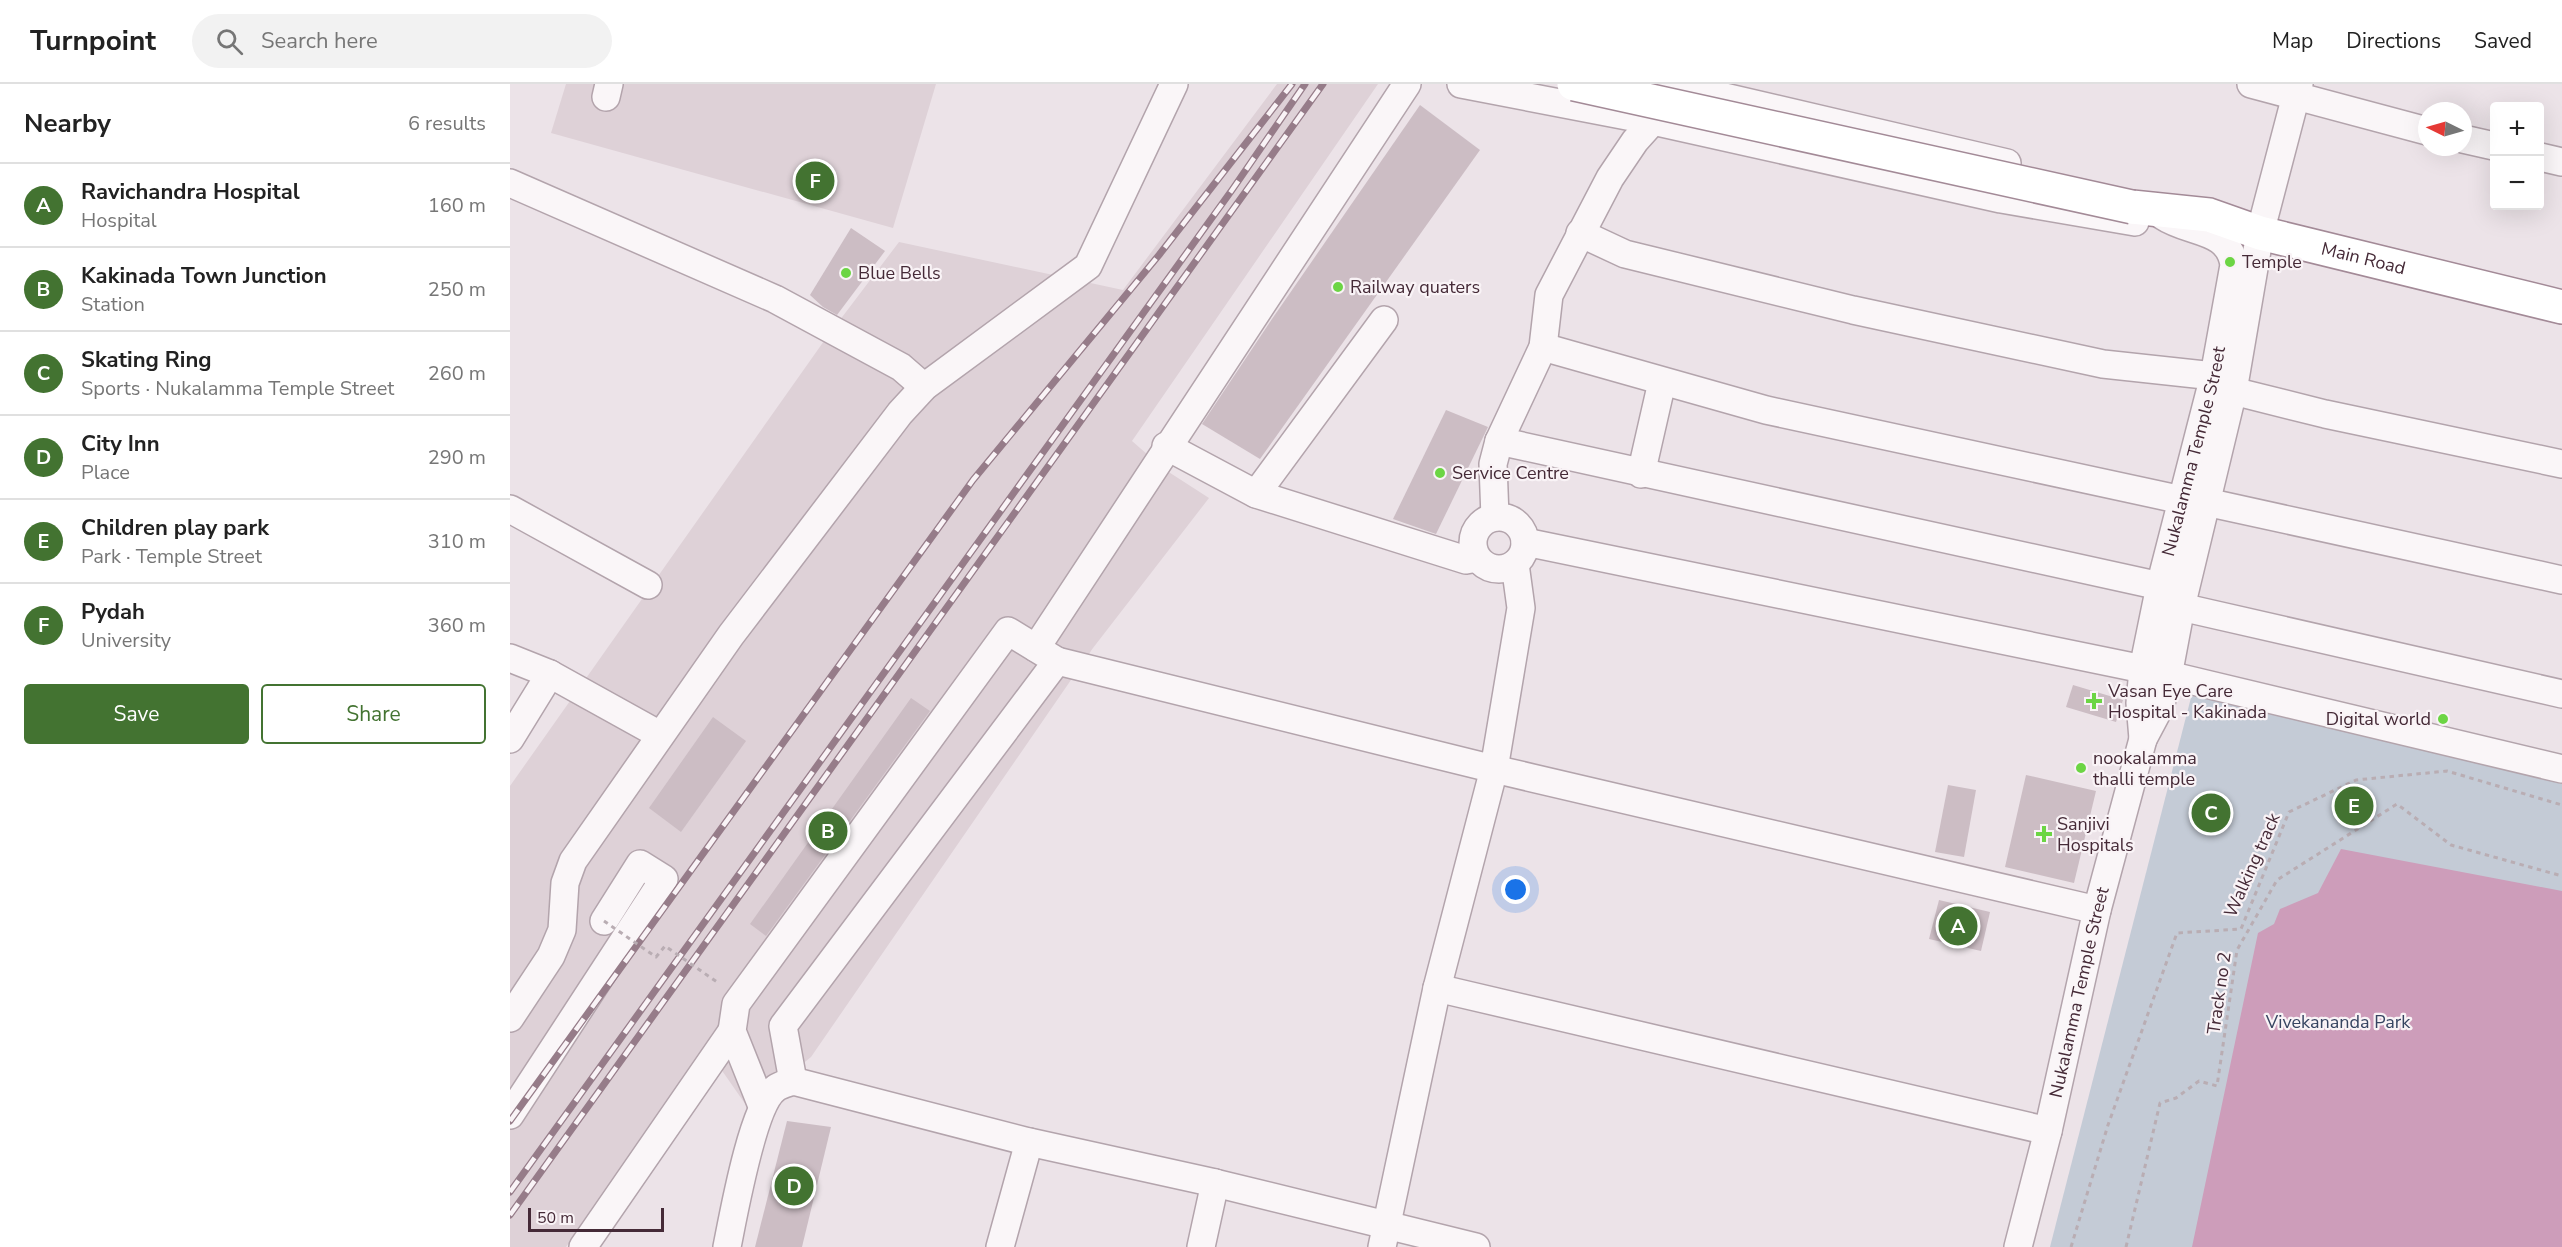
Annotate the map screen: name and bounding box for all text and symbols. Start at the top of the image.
search box [192,14,612,68]
text: Turnpoint [30,22,156,60]
icon: search [213,25,246,58]
text: Search here [261,26,378,56]
text: Map [2272,27,2313,55]
text: Directions [2346,27,2441,55]
text: Saved [2474,27,2532,55]
north arrow [2418,102,2472,156]
map controls [2490,102,2544,210]
button: + [2490,102,2544,156]
text: Nearby [24,106,111,141]
text: 6 results [408,110,486,137]
button: − [2490,156,2544,210]
pin: F [796,158,834,204]
text: Ravichandra Hospital [81,177,300,207]
text: A [36,192,51,219]
text: 160 m [428,192,486,219]
text: Hospital [81,207,157,234]
street label: Main Road [2319,236,2408,280]
place label: Temple [2242,250,2302,274]
marker: Temple [2223,255,2237,269]
text: Kakinada Town Junction [81,261,327,291]
place label: Blue Bells [858,261,941,285]
marker: Blue Bells [839,266,853,280]
place label: Railway quaters [1350,275,1480,299]
text: B [37,276,50,303]
text: 250 m [428,276,486,303]
marker: Railway quaters [1331,280,1345,294]
text: Station [81,291,145,318]
street label: Nukalamma Temple Street [2156,344,2231,559]
text: Skating Ring [81,345,212,375]
text: C [37,360,50,387]
text: 260 m [428,360,486,387]
text: Sports · Nukalamma Temple Street [81,375,394,402]
text: City Inn [81,429,160,459]
text: D [36,444,51,471]
text: 290 m [428,444,486,471]
text: Place [81,459,130,486]
place label: Service Centre [1452,461,1569,485]
marker: Service Centre [1433,466,1447,480]
text: Children play park [81,513,269,543]
text: E [38,528,49,555]
text: 310 m [428,528,486,555]
text: Park · Temple Street [81,543,262,570]
text: Pydah [81,597,145,627]
text: F [38,612,49,639]
text: 360 m [428,612,486,639]
text: University [81,627,171,654]
place label: Vasan Eye Care Hospital - Kakinada [2107,679,2267,724]
button: Save [24,684,249,744]
button: Share [261,684,486,744]
marker: Vasan Eye Care Hospital - Kakinada [2085,692,2103,710]
place label: Digital world [2326,707,2431,731]
marker: Digital world [2436,712,2450,726]
place label: nookalamma thalli temple [2093,746,2197,791]
marker: nookalamma thalli temple [2074,761,2088,775]
pin: E [2334,784,2374,828]
pin: C [2192,790,2230,836]
pin: B [808,808,848,854]
street label: Walking track [2218,808,2286,921]
place label: Sanjivi Hospitals [2057,812,2134,857]
marker: Sanjivi Hospitals [2035,825,2053,843]
your location [1501,875,1530,904]
street label: Nukalamma Temple Street [2044,883,2115,1100]
pin: A [1938,904,1978,948]
street label: Track no 2 [2201,950,2237,1036]
park label: Vivekananda Park [2265,1010,2411,1034]
pin: D [774,1164,814,1208]
scale bar [528,1205,664,1232]
text: 50 m [537,1207,574,1229]

